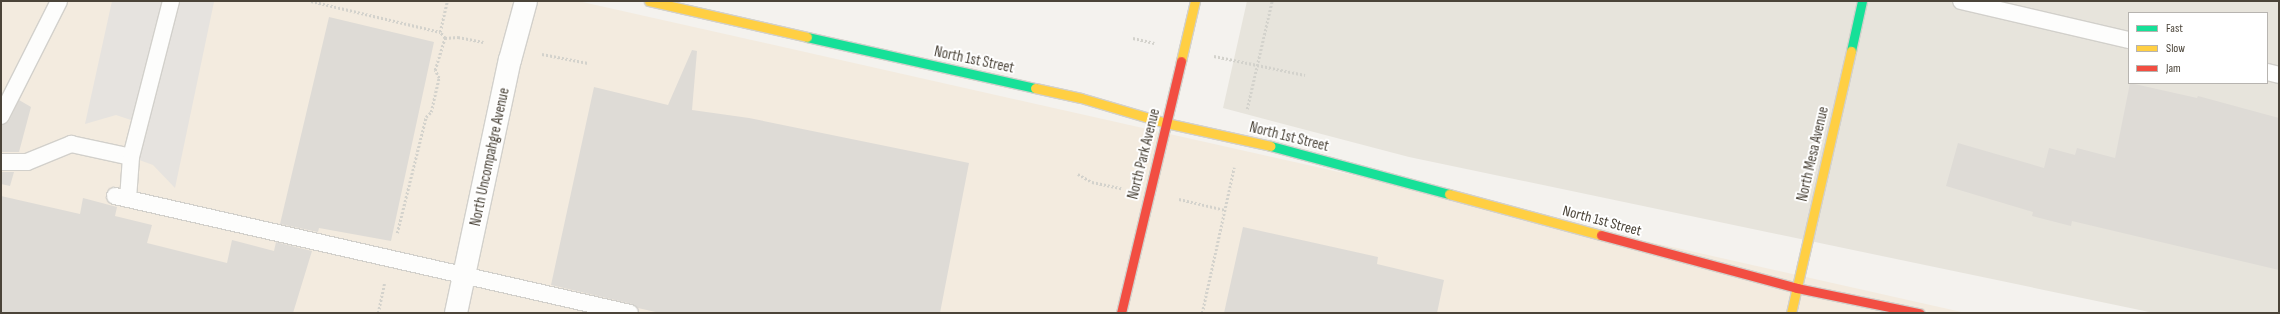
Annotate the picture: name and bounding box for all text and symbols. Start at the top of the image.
legend [2128,12,2268,84]
text: Fast [2166,21,2183,36]
text: Slow [2166,41,2185,56]
street label: North 1st Street [933,43,1015,77]
text: Jam [2166,61,2181,76]
street label: North Uncompahgre Avenue [467,86,513,228]
street label: North Mesa Avenue [1793,105,1833,203]
street label: North Park Avenue [1124,107,1164,201]
street label: North 1st Street [1248,118,1330,156]
street label: North 1st Street [1561,202,1643,240]

